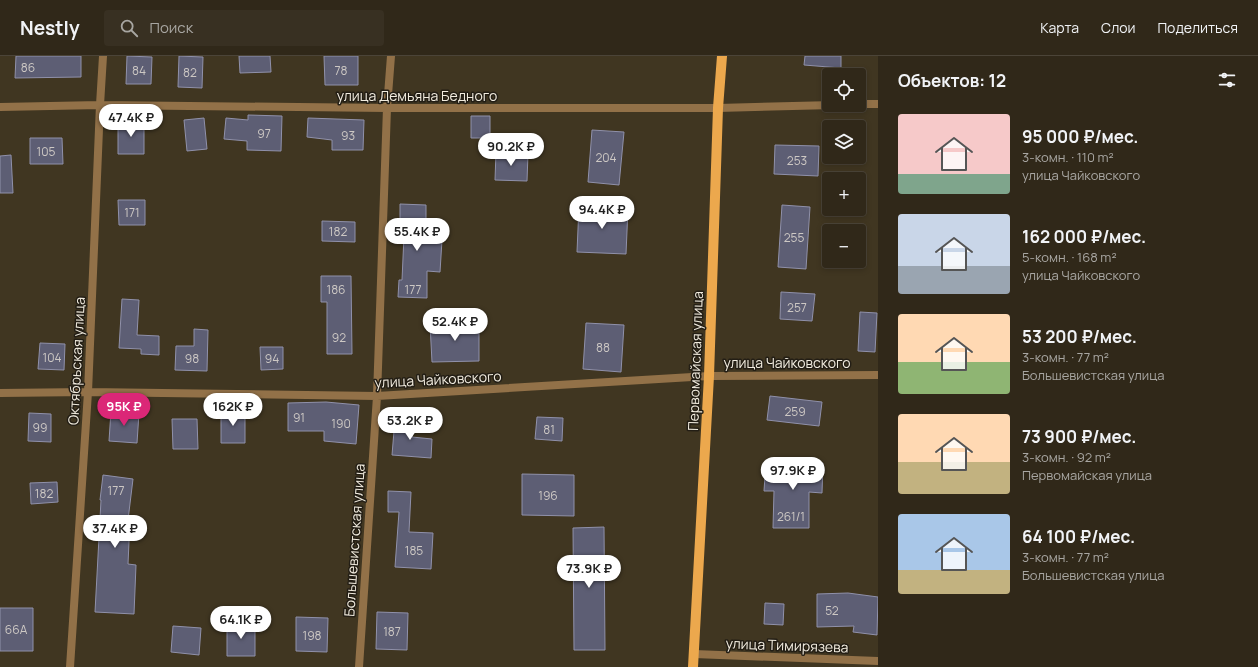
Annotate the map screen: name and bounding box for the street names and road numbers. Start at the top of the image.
street label: улица Демьяна Бедного [337,86,497,105]
street label: Первомайская улица [683,291,707,431]
street label: Октябрьская улица [63,297,89,425]
street label: улица Чайковского [723,353,851,372]
street label: улица Чайковского [374,366,502,392]
street label: Большевистская улица [339,463,369,617]
street label: улица Тимирязева [725,633,849,657]

